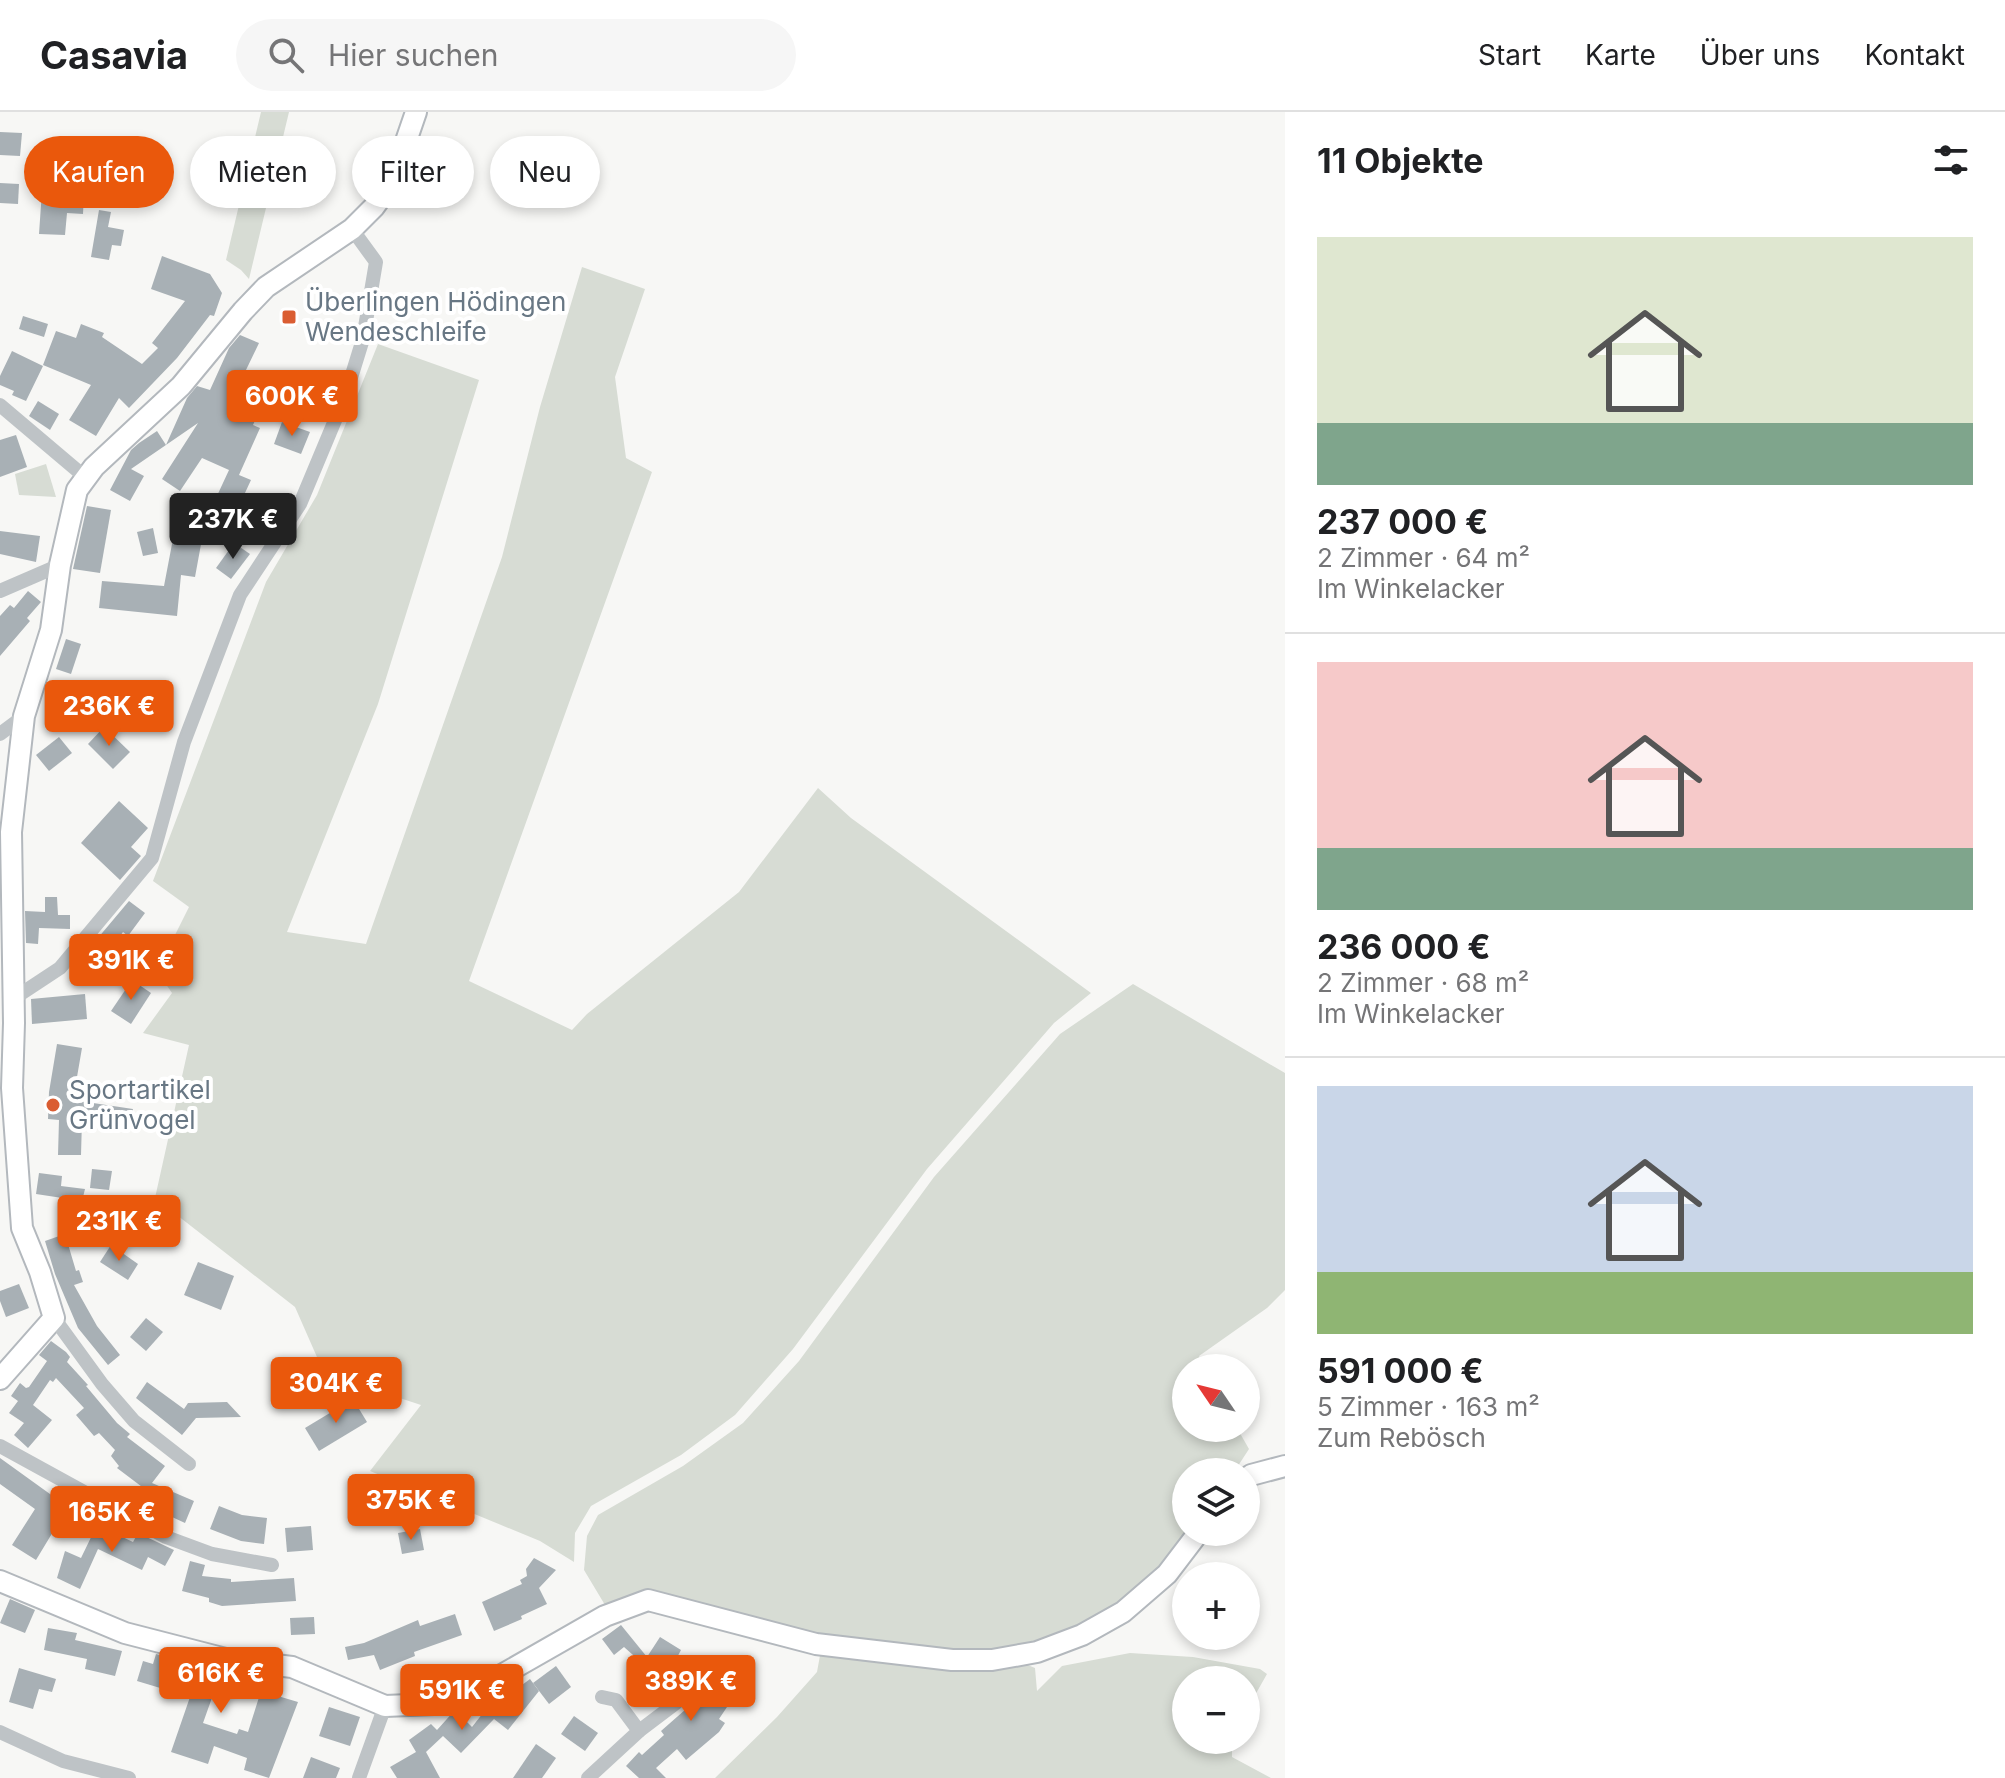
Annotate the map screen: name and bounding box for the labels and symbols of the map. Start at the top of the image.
place label: Überlingen Hödingen Wendeschleife [305,286,566,347]
marker: Überlingen Hödingen Wendeschleife [280,308,298,326]
pin: 600K € [227,370,357,438]
pin: 237K € [168,493,298,561]
pin: 236K € [44,680,174,748]
pin: 391K € [66,934,196,1002]
place label: Sportartikel Grünvogel [69,1074,211,1135]
marker: Sportartikel Grünvogel [44,1096,62,1114]
pin: 231K € [54,1195,184,1263]
north arrow [1172,1354,1260,1442]
pin: 304K € [271,1357,401,1425]
pin: 375K € [346,1474,476,1542]
pin: 165K € [47,1486,177,1554]
pin: 616K € [156,1647,286,1715]
pin: 389K € [626,1655,756,1723]
pin: 591K € [397,1664,527,1732]

